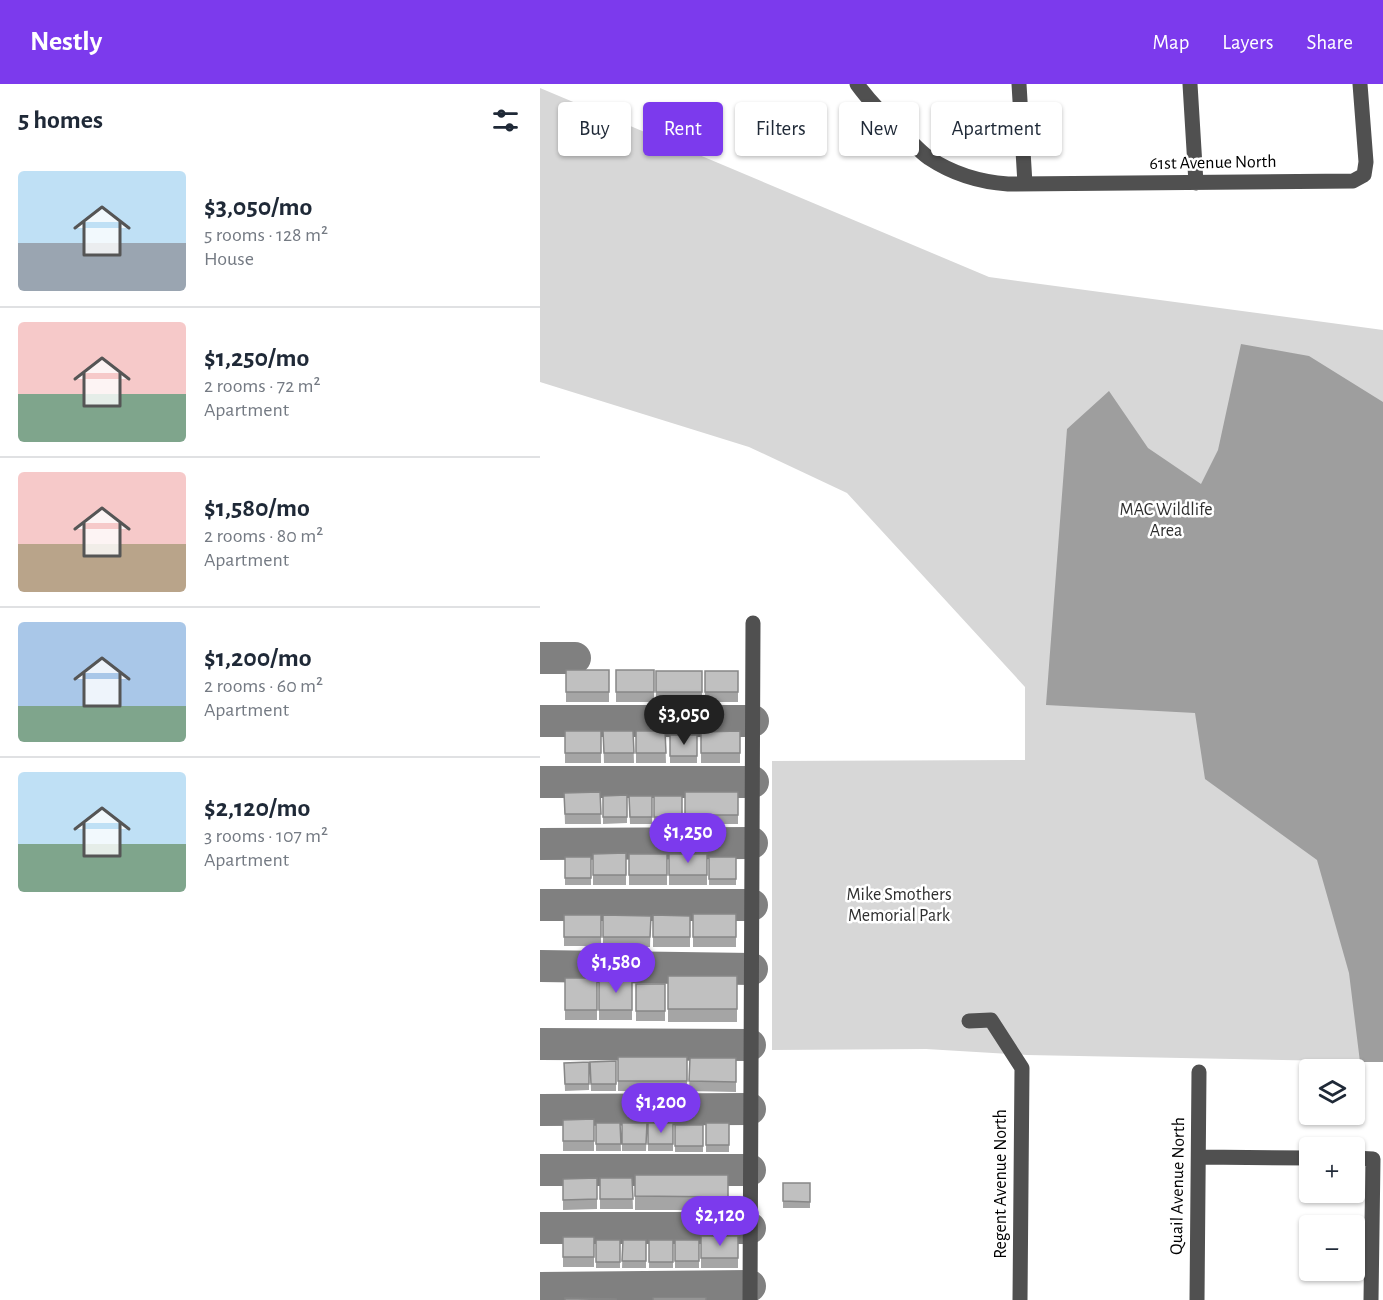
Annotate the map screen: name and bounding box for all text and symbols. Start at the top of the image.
text: Nestly [30,28,102,56]
text: Map [1153,32,1189,53]
text: Layers [1222,32,1273,53]
text: Share [1306,32,1353,53]
chip: Buy [558,102,631,156]
chip: Rent [643,102,723,156]
chip: Filters [735,102,827,156]
chip: New [839,102,919,156]
chip: Apartment [931,102,1062,156]
icon: filters [489,104,522,137]
text: 5 homes [18,107,103,133]
street label: 61st Avenue North [1149,153,1277,173]
text: $3,050/mo [204,194,312,220]
icon: home [66,195,138,267]
text: 5 rooms · 128 m² [204,225,328,245]
text: House [204,249,254,269]
text: $1,250/mo [204,345,309,371]
icon: home [66,346,138,418]
text: 2 rooms · 72 m² [204,376,321,396]
text: Apartment [204,400,289,420]
text: $1,580/mo [204,495,310,521]
icon: home [66,496,138,568]
park label: MAC Wildlife Area [1119,501,1213,540]
text: 2 rooms · 80 m² [204,526,323,546]
text: Apartment [204,550,289,570]
text: $1,200/mo [204,645,312,671]
icon: home [66,646,138,718]
text: 2 rooms · 60 m² [204,676,323,696]
pin: $3,050 [635,695,733,746]
text: Apartment [204,700,289,720]
text: $3,050 [658,704,710,724]
text: $2,120/mo [204,795,310,821]
icon: home [66,796,138,868]
pin: $1,250 [639,813,737,864]
text: $1,250 [663,822,713,842]
text: 3 rooms · 107 m² [204,826,328,846]
text: Apartment [204,850,289,870]
park label: Mike Smothers Memorial Park [846,886,952,925]
pin: $1,580 [567,943,665,994]
text: $1,580 [591,952,641,972]
map controls [1299,1059,1365,1281]
button: layers [1299,1059,1365,1125]
pin: $1,200 [612,1083,710,1134]
text: $1,200 [635,1092,687,1112]
street label: Regent Avenue North [992,1109,1010,1259]
street label: Quail Avenue North [1168,1117,1188,1255]
button: + [1299,1137,1365,1203]
pin: $2,120 [671,1196,769,1247]
text: $2,120 [695,1205,745,1225]
button: − [1299,1215,1365,1281]

